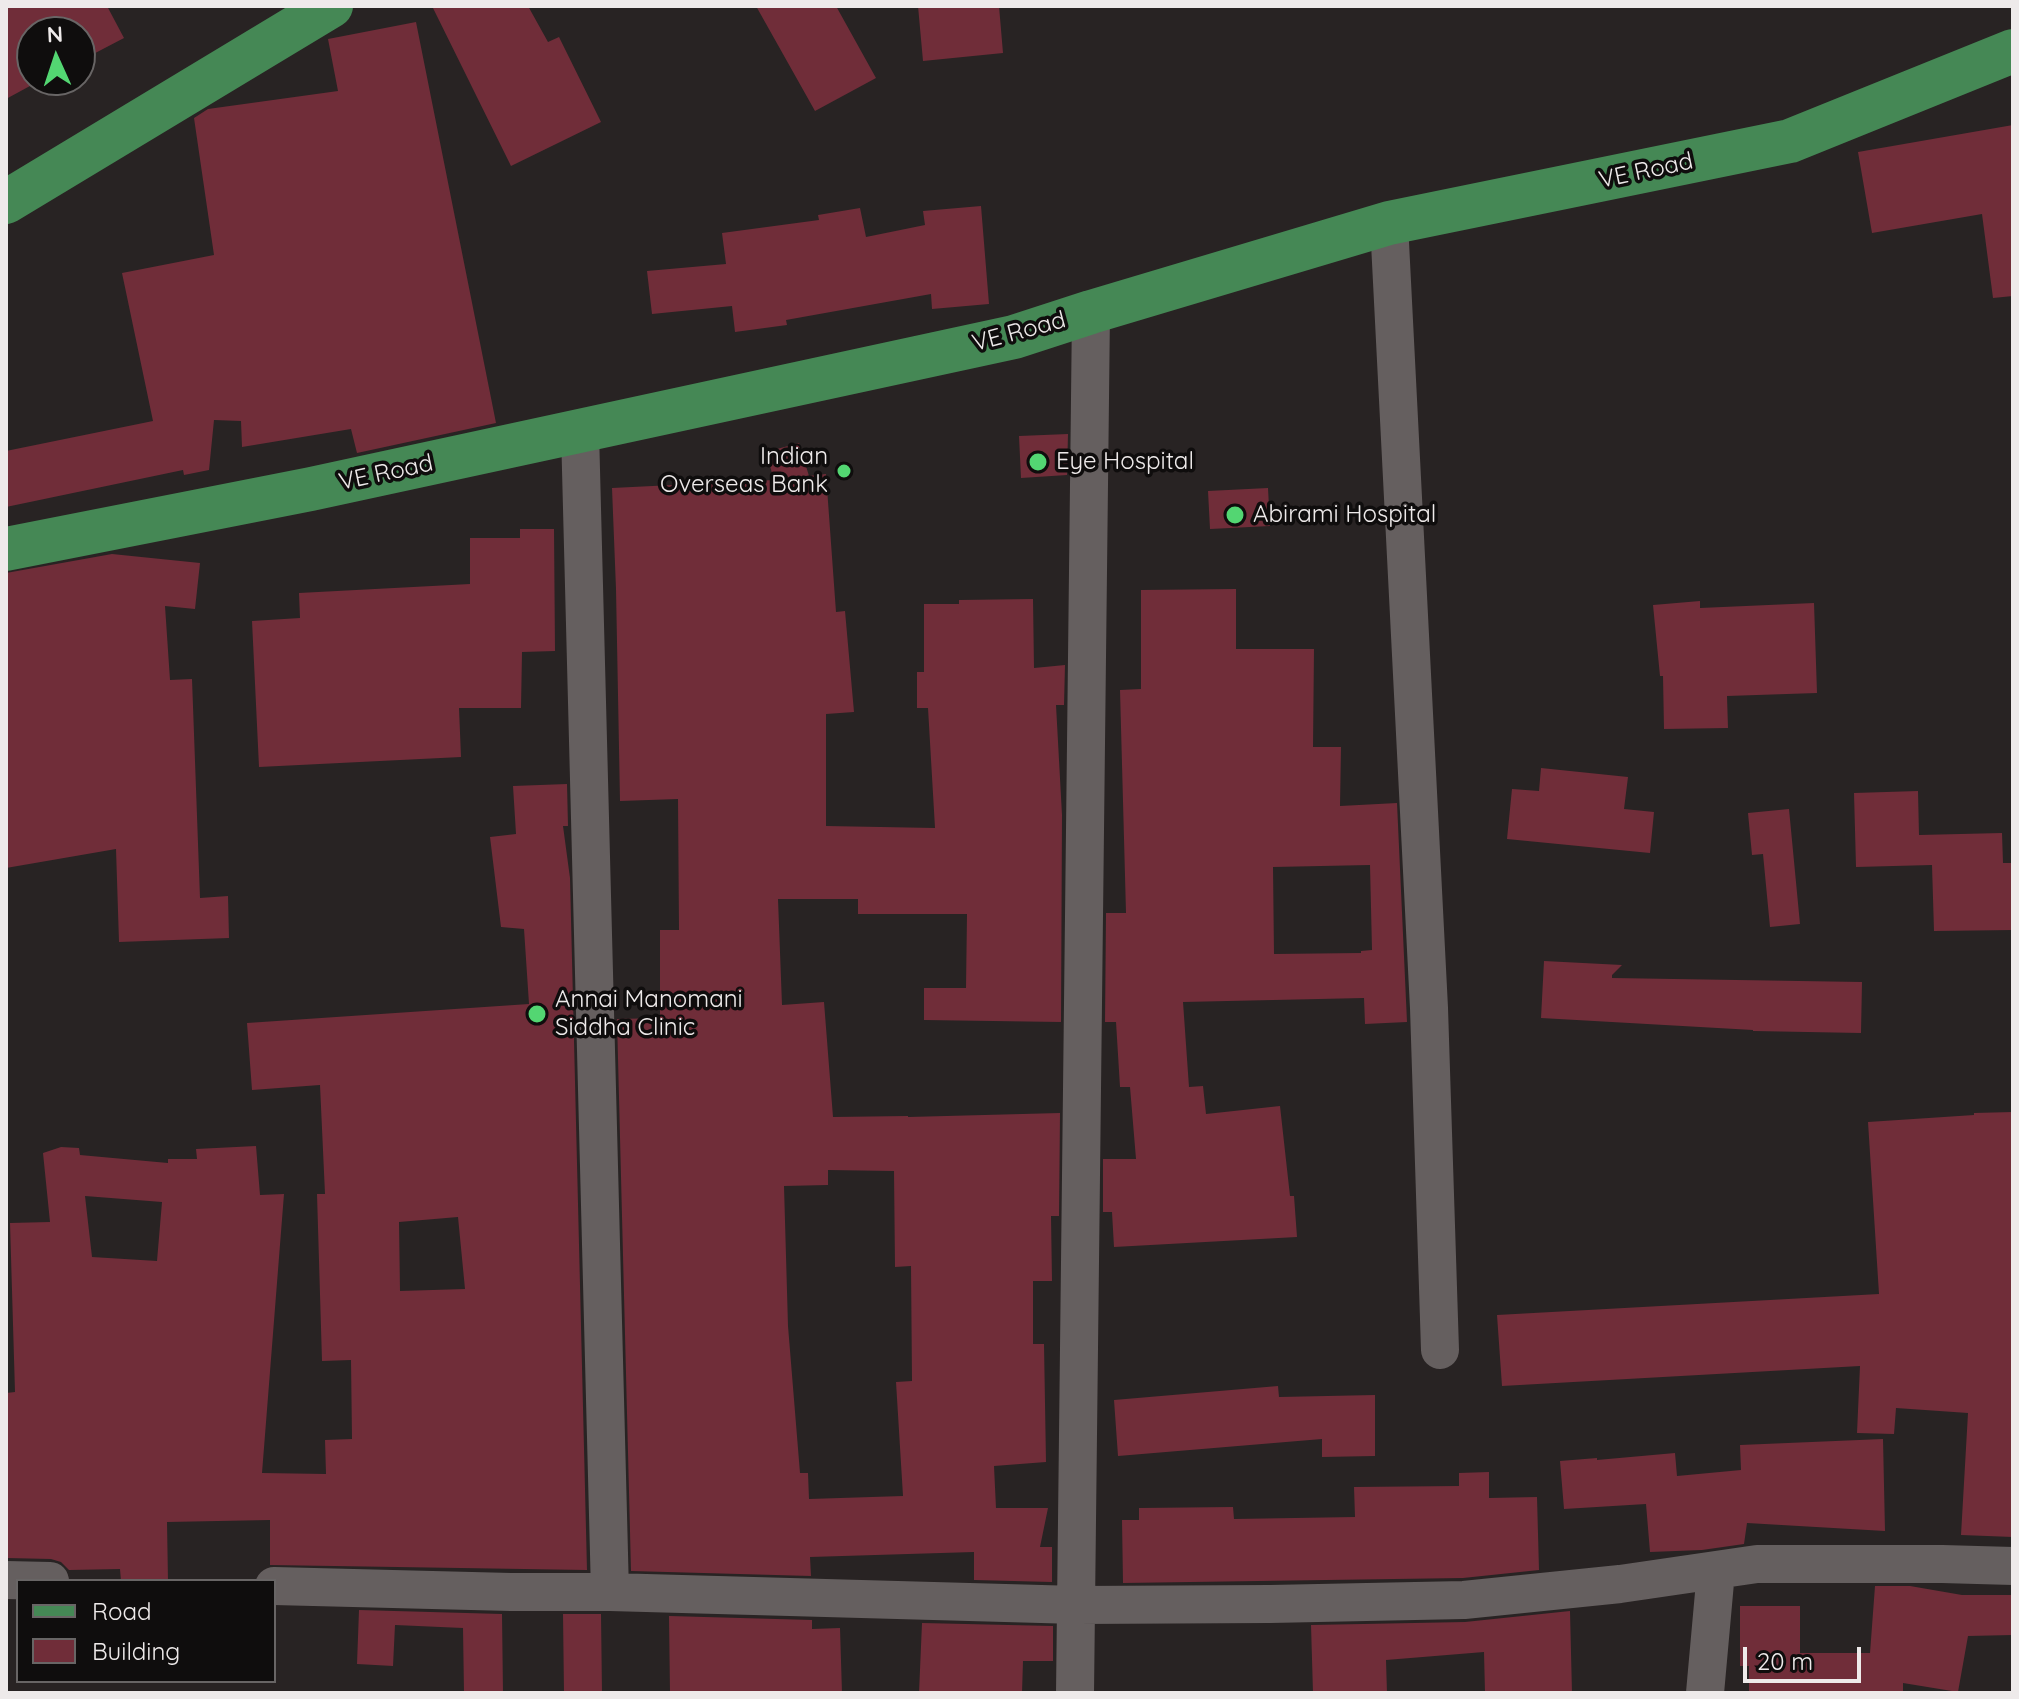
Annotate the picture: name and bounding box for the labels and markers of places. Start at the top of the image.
place label: Indian Overseas Bank [660,443,828,499]
place label: Eye Hospital [1056,448,1194,476]
marker: Eye Hospital [1027,451,1049,473]
marker: Indian Overseas Bank [835,462,853,480]
place label: Abirami Hospital [1253,501,1436,529]
marker: Abirami Hospital [1224,504,1246,526]
place label: Annai Manomani Siddha Clinic [555,986,743,1042]
marker: Annai Manomani Siddha Clinic [526,1003,548,1025]

